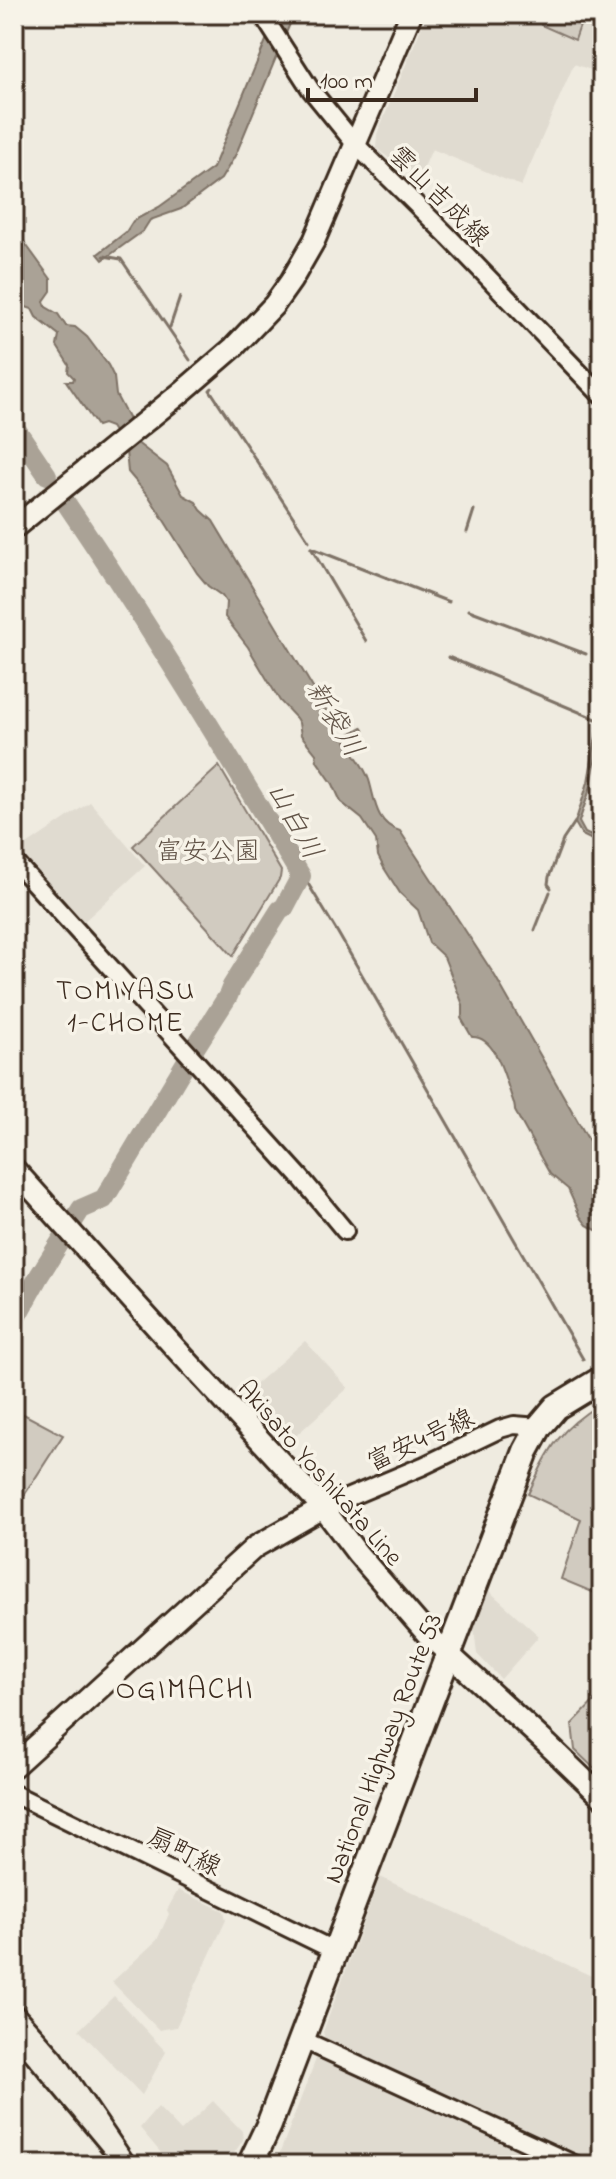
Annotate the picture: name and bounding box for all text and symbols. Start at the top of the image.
scale bar [308,52,476,102]
text: 100 m [320,65,373,100]
street label: 雲山吉成線 [378,138,497,257]
water label: 新袋川 [294,673,372,766]
water label: 山白川 [255,775,331,868]
park label: 富安公園 [156,834,260,872]
district label: TOMIYASU 1-CHOME [56,972,196,1045]
street label: Akisato Yoshikata Line [227,1372,411,1576]
street label: 富安4号線 [361,1400,481,1483]
street label: National Highway Route 53 [316,1609,454,1890]
district label: OGIMACHI [115,1669,255,1713]
street label: 扇町線 [140,1820,227,1888]

